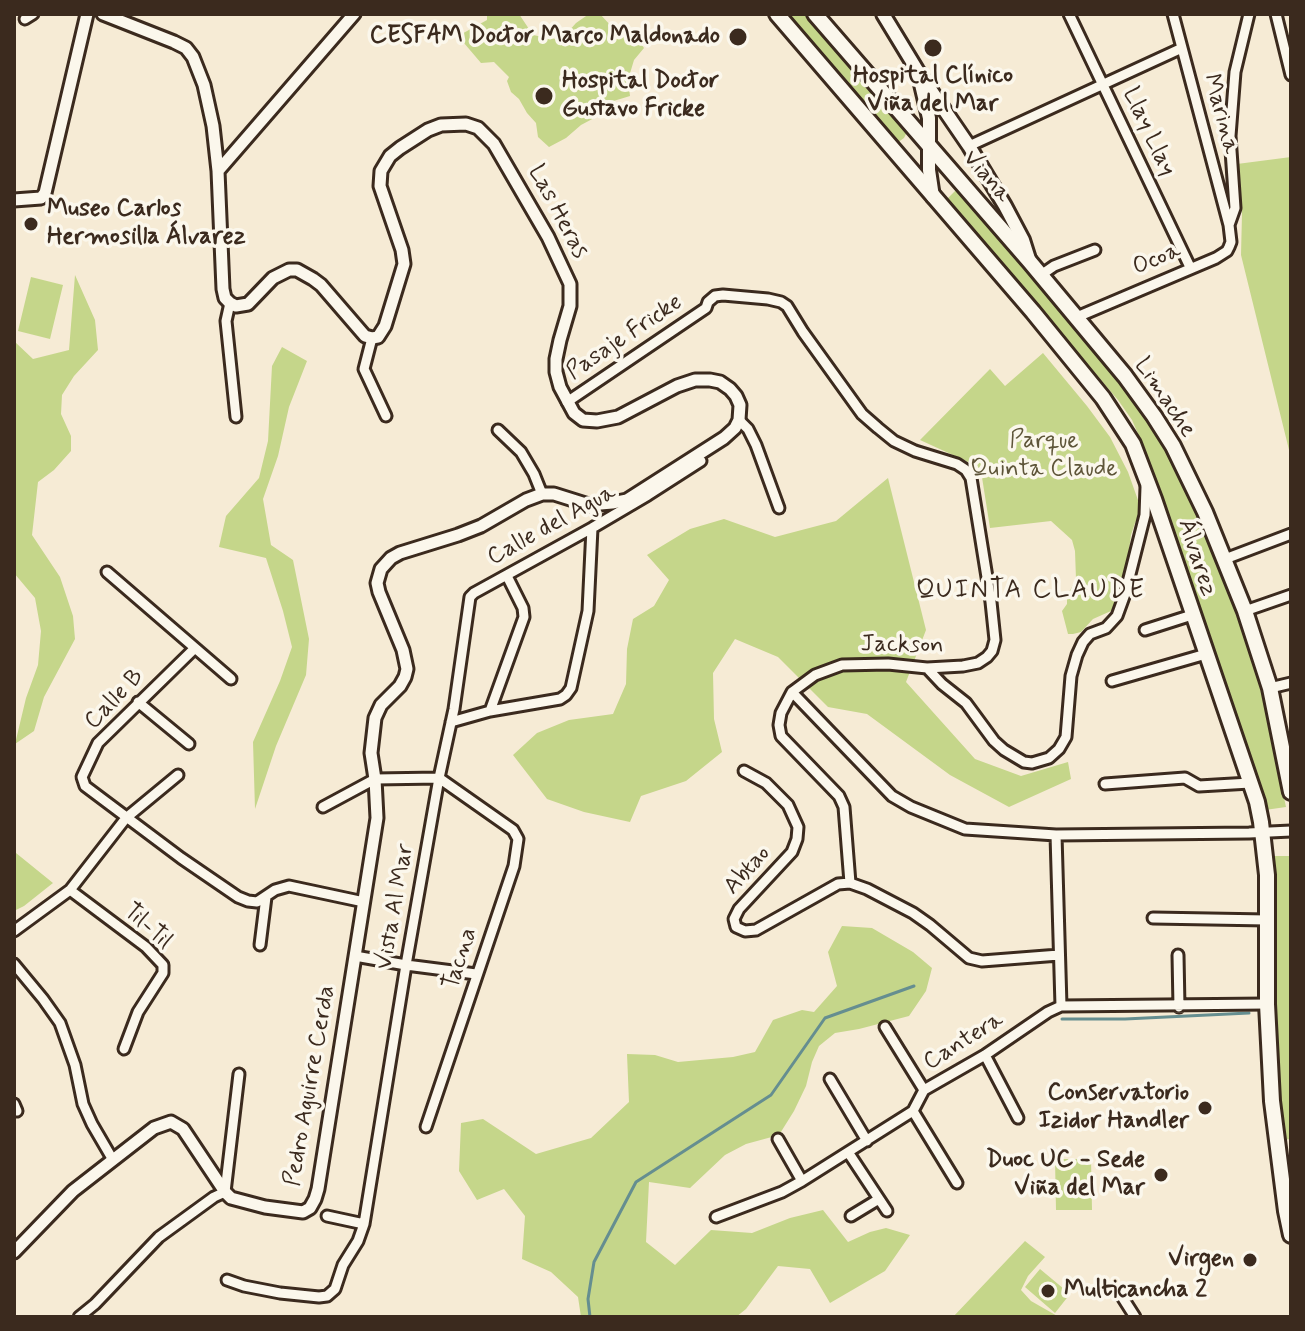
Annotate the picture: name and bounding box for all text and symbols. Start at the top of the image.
place label: CESFAM Doctor Marco Maldonado [370,23,720,51]
marker: CESFAM Doctor Marco Maldonado [727,26,749,48]
marker: Hospital Clínico Viña del Mar [922,37,944,59]
place label: Hospital Clínico Viña del Mar [853,63,1013,119]
place label: Hospital Doctor Gustavo Fricke [562,68,719,124]
street label: Marina [1196,71,1244,157]
street label: Llay Llay [1115,83,1181,181]
marker: Hospital Doctor Gustavo Fricke [533,85,555,107]
street label: Viana [956,145,1016,209]
street label: Las Heras [520,160,594,264]
place label: Museo Carlos Hermosilla Álvarez [47,196,246,252]
marker: Museo Carlos Hermosilla Álvarez [22,215,40,233]
street label: Ocoa [1129,237,1185,283]
street label: Pasaje Fricke [562,289,688,387]
street label: Limache [1127,353,1201,443]
park label: Parque Quinta Claude [970,428,1118,484]
street label: Calle del Agua [483,479,621,573]
street label: Álvarez [1170,516,1222,600]
district label: QUINTA CLAUDE [915,576,1147,608]
street label: Jackson [860,631,944,661]
street label: Calle B [79,664,151,736]
street label: Abtao [718,840,778,902]
street label: Vista Al Mar [371,842,421,972]
street label: Til-Til [117,898,177,956]
street label: Tacna [437,924,485,994]
street label: Pedro Aguirre Cerda [279,983,343,1189]
street label: Cantera [919,1006,1009,1078]
place label: Conservatorio Izidor Handler [1038,1080,1189,1136]
marker: Conservatorio Izidor Handler [1196,1099,1214,1117]
place label: Duoc UC - Sede Viña del Mar [986,1147,1145,1203]
marker: Duoc UC - Sede Viña del Mar [1152,1166,1170,1184]
place label: Virgen [1168,1246,1234,1274]
marker: Virgen [1241,1251,1259,1269]
place label: Multicancha 2 [1064,1277,1207,1305]
marker: Multicancha 2 [1039,1282,1057,1300]

